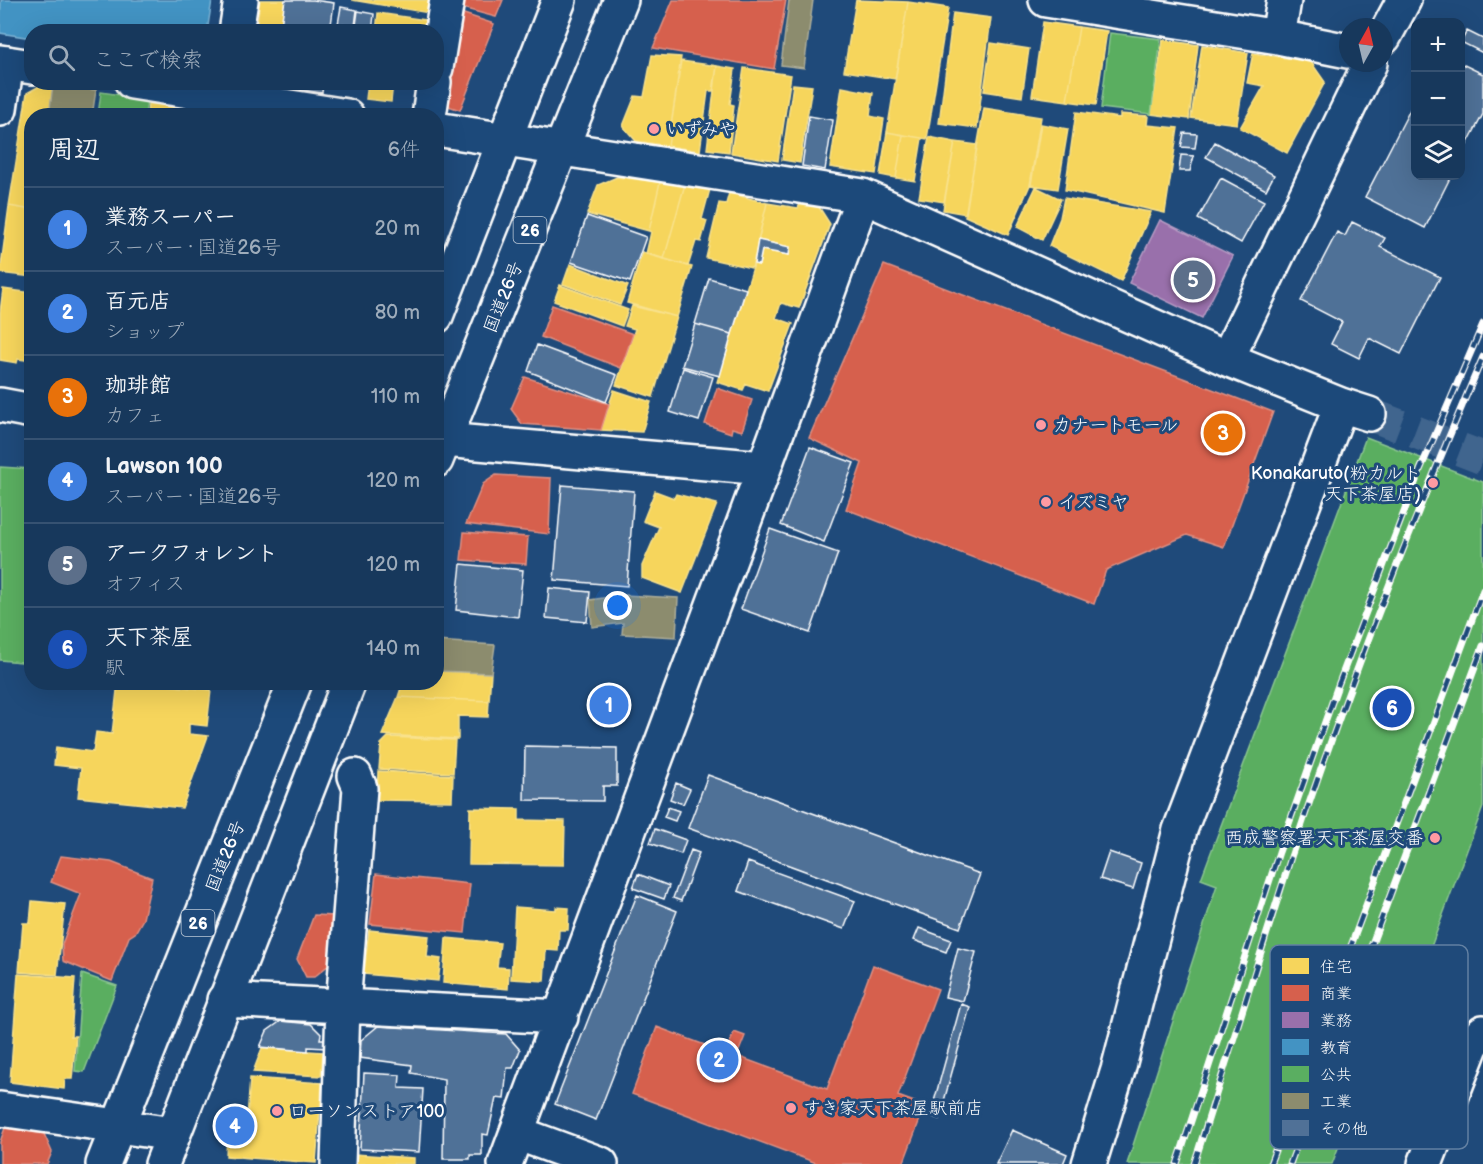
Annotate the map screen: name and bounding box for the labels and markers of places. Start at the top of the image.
place label: いずみや [666,119,737,140]
marker: いずみや [647,122,661,136]
pin: 5 [1174,258,1212,302]
pin: 3 [1204,410,1242,456]
place label: カナートモール [1053,415,1178,436]
marker: カナートモール [1034,418,1048,432]
place label: Konakaruto(粉カルト 天下茶屋店) [1251,463,1421,505]
marker: Konakaruto(粉カルト 天下茶屋店) [1426,476,1440,490]
place label: イズミヤ [1058,492,1129,513]
marker: イズミヤ [1039,495,1053,509]
pin: 1 [590,682,628,728]
pin: 6 [1372,686,1412,730]
place label: 西成警察署天下茶屋交番 [1225,828,1423,849]
marker: 西成警察署天下茶屋交番 [1428,831,1442,845]
pin: 2 [700,1038,738,1082]
place label: すき家天下茶屋駅前店 [803,1098,983,1119]
place label: ローソンストア100 [289,1101,445,1122]
marker: すき家天下茶屋駅前店 [784,1101,798,1115]
pin: 4 [216,1104,254,1148]
marker: ローソンストア100 [270,1104,284,1118]

